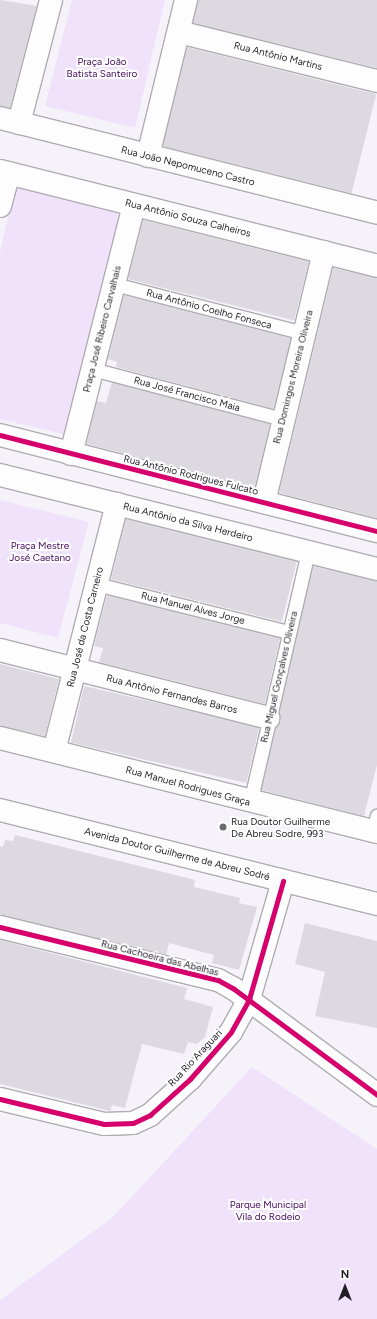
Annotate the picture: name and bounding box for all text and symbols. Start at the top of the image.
street label: Rua Antônio Martins [233,39,323,73]
park label: Praça João Batista Santeiro [67,55,137,78]
street label: Rua João Nepomuceno Castro [120,144,256,188]
street label: Rua Antônio Souza Calheiros [124,197,252,239]
street label: Praça José Ribeiro Carvalhais [80,264,124,394]
street label: Rua Antônio Coelho Fonseca [145,286,273,332]
street label: Rua Domingos Moreira Oliveira [271,309,315,445]
street label: Rua José Francisco Maia [133,374,241,414]
street label: Rua Antônio Rodrigues Fulcato [122,452,260,498]
street label: Rua Antônio da Silva Herdeiro [122,500,254,544]
park label: Praça Mestre José Caetano [9,539,71,562]
street label: Rua José da Costa Carneiro [64,566,106,688]
street label: Rua Manuel Alves Jorge [140,589,246,627]
street label: Rua Miguel Gonçalves Oliveira [258,610,300,744]
street label: Rua Antônio Fernandes Barros [105,672,239,716]
street label: Rua Manuel Rodrigues Graça [124,764,252,808]
place label: Rua Doutor Guilherme De Abreu Sodre, 993 [231,815,330,838]
marker: Rua Doutor Guilherme De Abreu Sodre, 993 [218,822,228,832]
street label: Avenida Doutor Guilherme de Abreu Sodré [83,825,271,883]
street label: Rua Cachoeira das Abelhas [100,938,220,978]
street label: Rua Rio Araguari [165,1027,225,1089]
park label: Parque Municipal Vila do Rodeio [230,1198,306,1222]
north arrow [325,1267,365,1307]
text: N [341,1268,349,1281]

